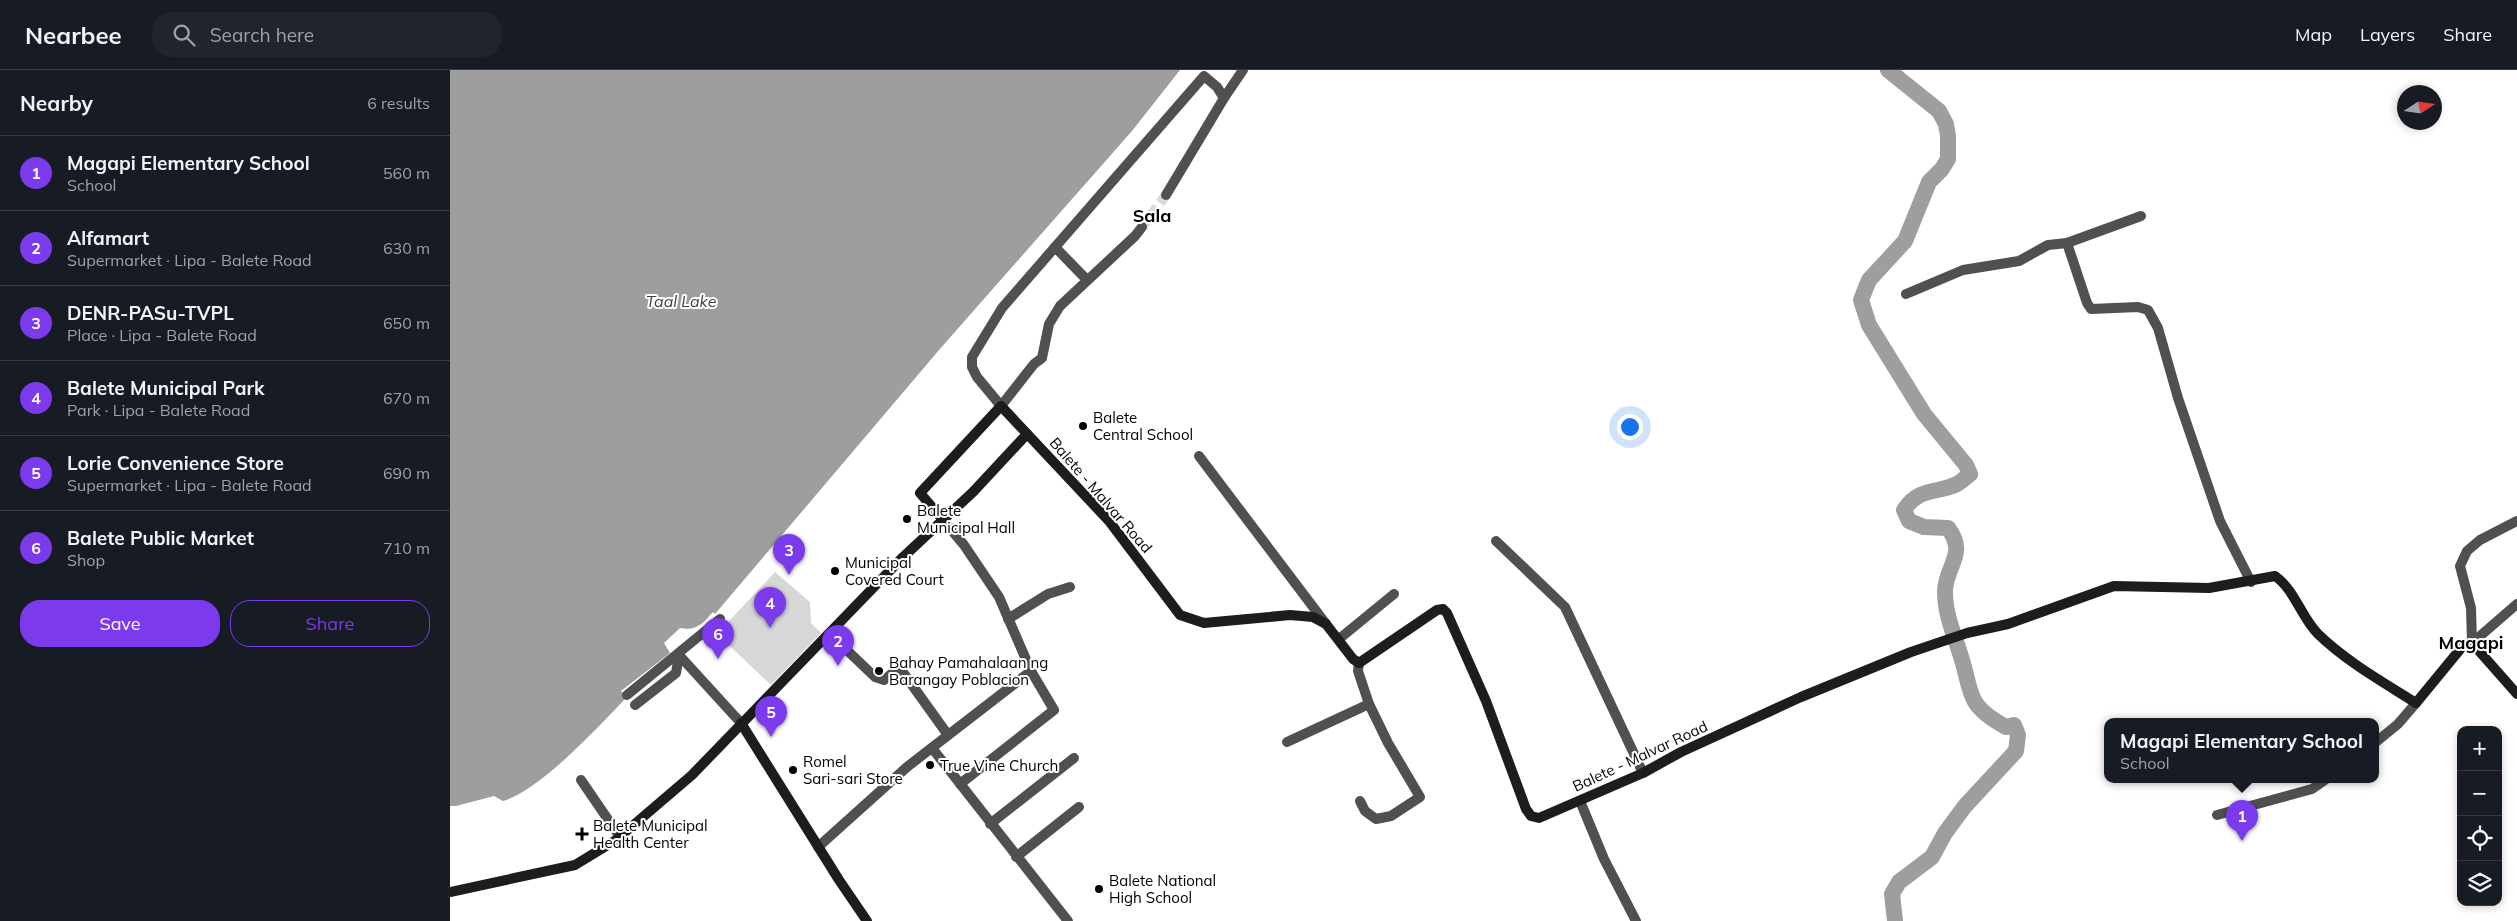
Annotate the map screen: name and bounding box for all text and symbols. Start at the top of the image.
search box [152,12,502,57]
text: Nearbee [25,20,122,50]
icon: search [170,21,198,49]
text: Search here [210,23,314,47]
text: Map [2295,23,2332,46]
text: Layers [2360,23,2415,46]
text: Share [2443,23,2492,46]
north arrow [2397,85,2442,130]
text: Nearby [20,90,93,116]
text: 6 results [367,93,430,113]
text: Magapi Elementary School [67,151,310,175]
text: 1 [31,163,41,183]
text: 560 m [383,163,430,183]
text: School [67,175,116,195]
district label: Sala [1133,204,1171,227]
text: Alfamart [67,226,149,250]
text: 2 [31,238,41,258]
text: 630 m [383,238,430,258]
text: Supermarket · Lipa - Balete Road [67,250,312,270]
water label: Taal Lake [646,291,717,311]
text: DENR-PASu-TVPL [67,301,234,325]
text: 3 [31,313,41,333]
text: 650 m [383,313,430,333]
text: Place · Lipa - Balete Road [67,325,257,345]
text: Balete Municipal Park [67,376,264,400]
text: 4 [31,388,41,408]
text: 670 m [383,388,430,408]
text: Park · Lipa - Balete Road [67,400,250,420]
place label: Balete Central School [1093,408,1193,444]
your location [1617,414,1643,440]
marker: Balete Central School [1077,420,1089,432]
street label: Balete - Malvar Road [1046,433,1156,557]
text: Lorie Convenience Store [67,451,284,475]
text: 5 [31,463,41,483]
text: 690 m [383,463,430,483]
text: Supermarket · Lipa - Balete Road [67,475,312,495]
place label: Balete Municipal Hall [917,501,1015,537]
marker: Balete Municipal Hall [901,513,913,525]
text: Balete Public Market [67,526,254,550]
pin: 3 [773,534,805,575]
text: 6 [31,538,41,558]
text: 710 m [383,538,430,558]
text: Shop [67,550,105,570]
place label: Municipal Covered Court [845,553,944,589]
marker: Municipal Covered Court [829,565,841,577]
pin: 4 [754,587,786,628]
button: Save [20,600,220,647]
button: Share [230,600,430,647]
pin: 6 [702,618,734,659]
pin: 2 [822,625,854,666]
district label: Magapi [2438,631,2504,654]
place label: Bahay Pamahalaan ng Barangay Poblacion [889,653,1048,689]
marker: Bahay Pamahalaan ng Barangay Poblacion [873,665,885,677]
pin: 5 [755,696,787,737]
street label: Balete - Malvar Road [1569,716,1711,796]
popup [2104,718,2379,783]
map controls [2457,726,2502,906]
button: + [2457,726,2502,771]
text: Magapi Elementary School [2120,729,2363,753]
place label: Romel Sari-sari Store [803,752,903,788]
text: School [2120,753,2169,773]
place label: True Vine Church [940,756,1058,775]
marker: True Vine Church [924,759,936,771]
marker: Romel Sari-sari Store [787,764,799,776]
button: − [2457,771,2502,816]
pin: 1 [2226,800,2258,841]
place label: Balete Municipal Health Center [593,816,708,852]
button: locate [2457,816,2502,861]
marker: Balete Municipal Health Center [575,827,589,841]
button: layers [2457,861,2502,906]
place label: Balete National High School [1109,871,1216,907]
marker: Balete National High School [1093,883,1105,895]

